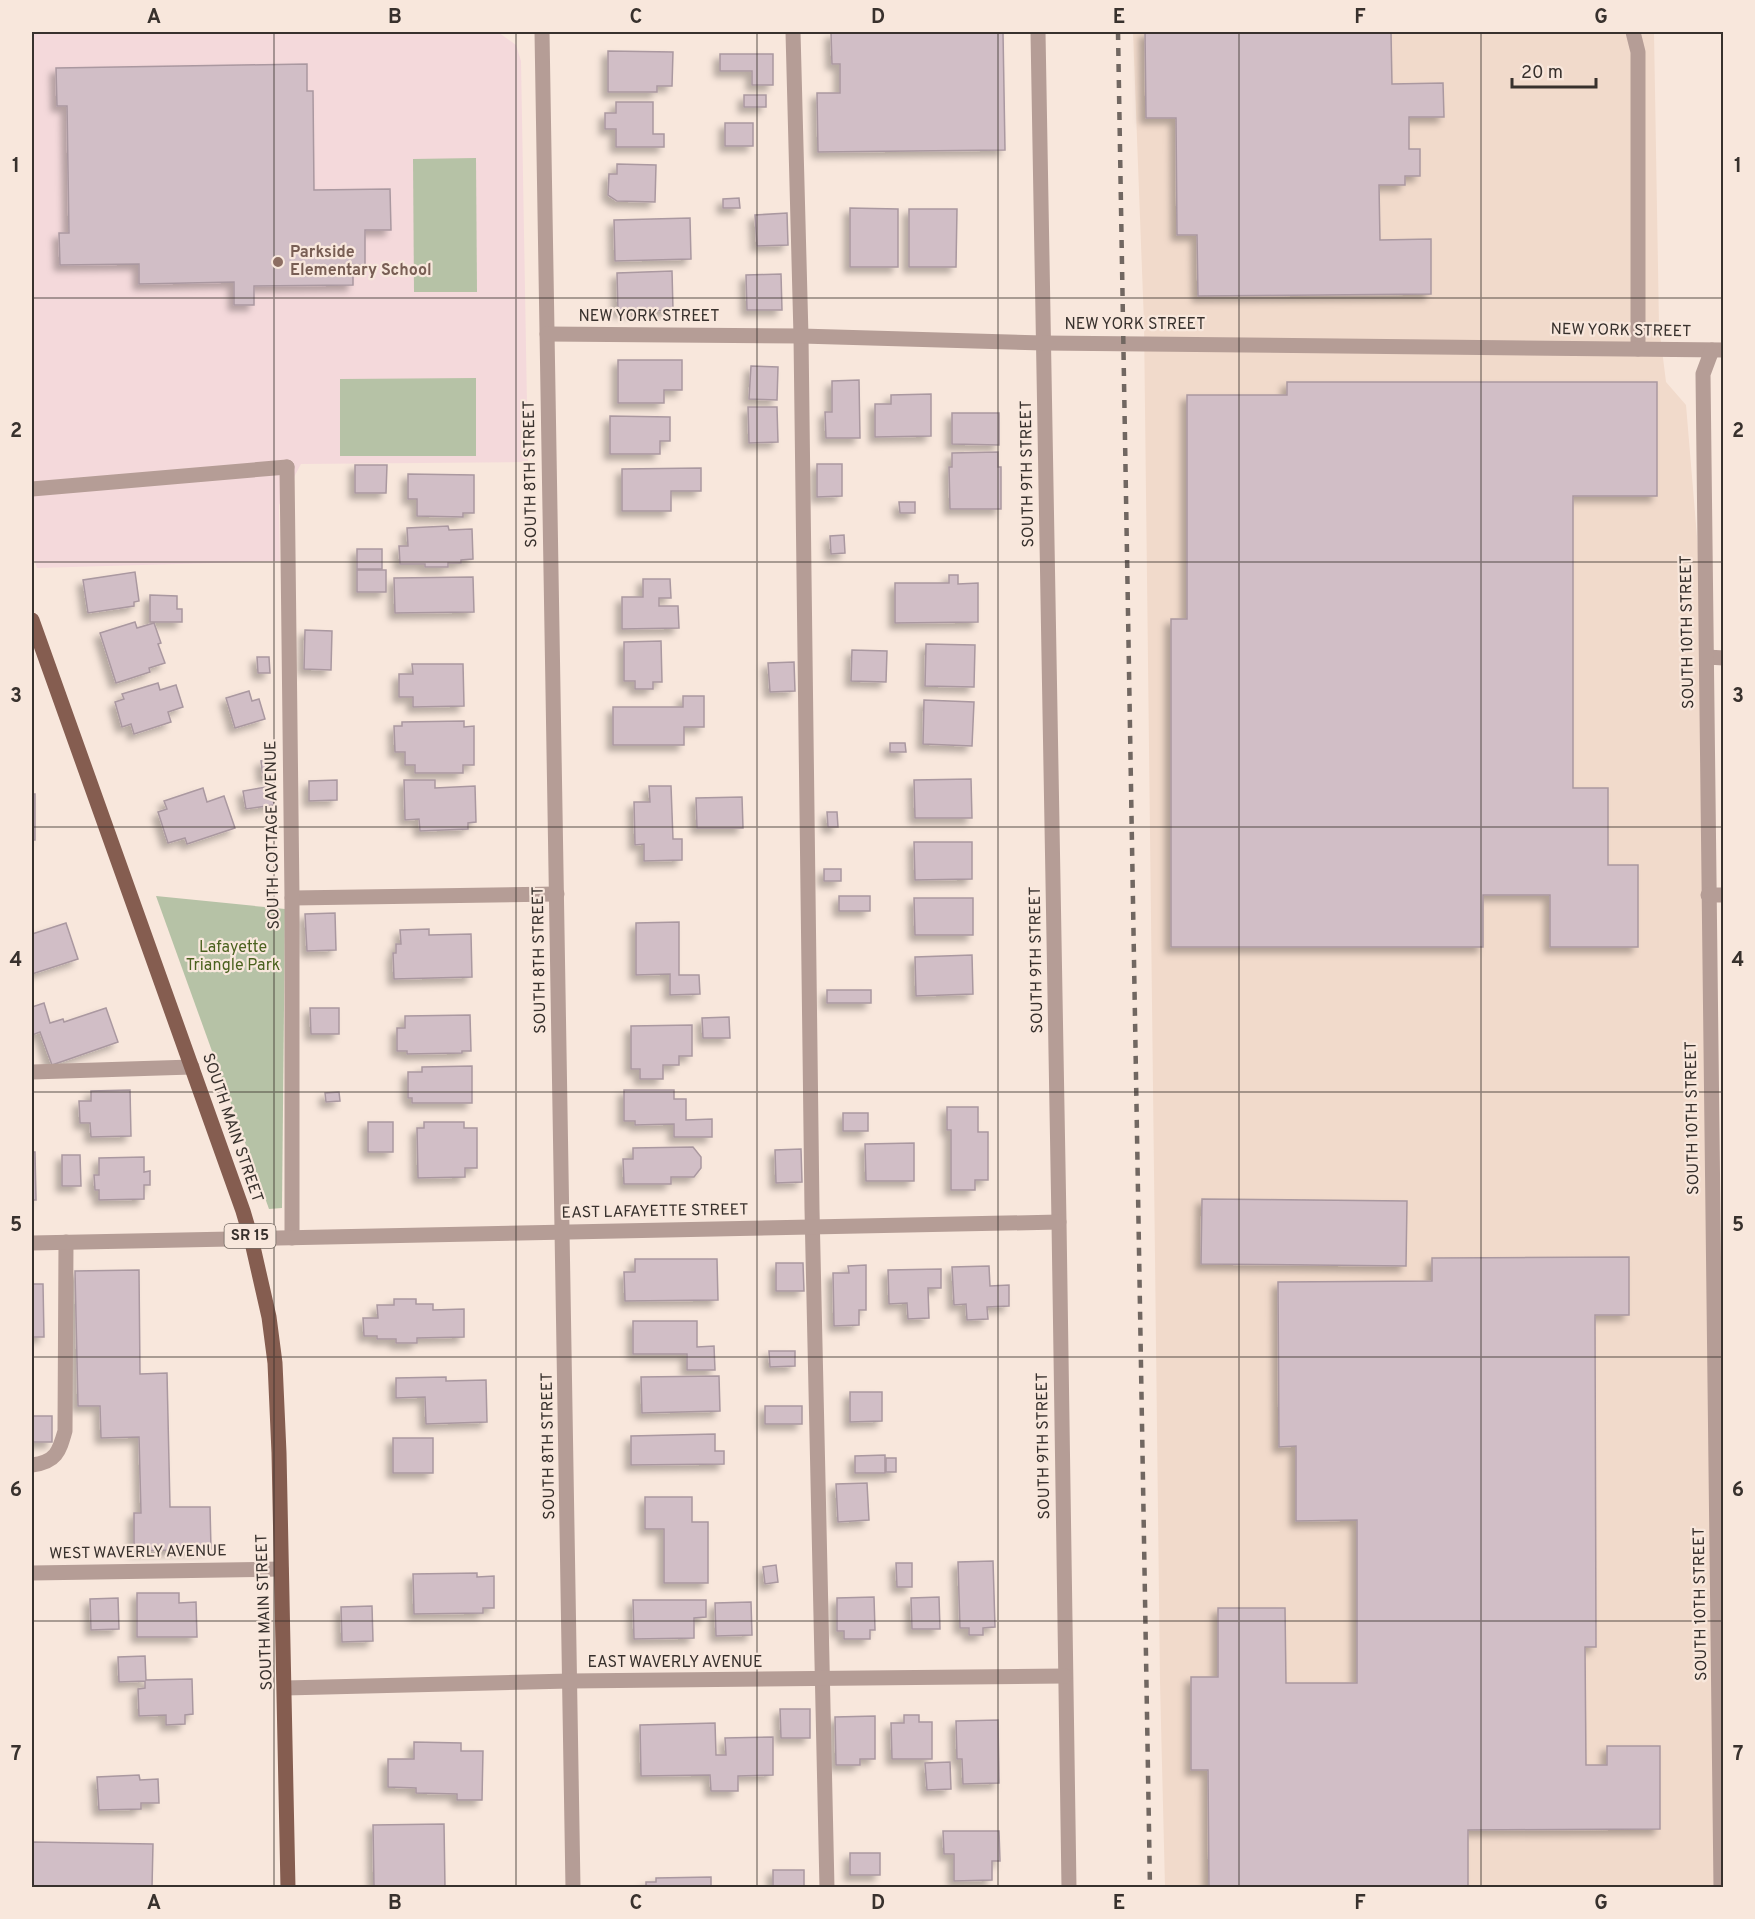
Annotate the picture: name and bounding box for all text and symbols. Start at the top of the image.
text: A [147,5,161,31]
text: B [388,5,402,31]
text: C [630,5,642,31]
text: D [871,5,885,31]
text: E [1113,5,1125,31]
text: F [1354,5,1366,31]
text: G [1594,5,1608,31]
scale bar [1512,51,1596,89]
text: 20 m [1521,62,1563,85]
text: 1 [12,154,20,180]
text: 1 [1734,154,1742,180]
place label: Parkside Elementary School [290,243,432,281]
marker: Parkside Elementary School [271,255,285,269]
street label: NEW YORK STREET [578,307,720,327]
street label: NEW YORK STREET [1064,315,1206,335]
street label: NEW YORK STREET [1550,320,1692,342]
street label: SOUTH 8TH STREET [520,400,542,548]
street label: SOUTH 9TH STREET [1017,400,1039,548]
text: 2 [10,419,22,445]
text: 2 [1732,419,1744,445]
street label: SOUTH 10TH STREET [1677,555,1699,709]
text: 3 [10,684,22,710]
text: 3 [1732,684,1744,710]
street label: SOUTH COTTAGE AVENUE [261,740,285,930]
street label: SOUTH 8TH STREET [529,886,551,1034]
street label: SOUTH 9TH STREET [1026,886,1048,1034]
park label: Lafayette Triangle Park [186,938,280,976]
text: 4 [10,948,22,974]
text: 4 [1732,948,1744,974]
street label: SOUTH 10TH STREET [1682,1041,1704,1195]
street label: SOUTH MAIN STREET [197,1051,267,1205]
street label: EAST LAFAYETTE STREET [561,1200,749,1224]
text: 5 [10,1213,22,1239]
text: 5 [1732,1213,1744,1239]
road number: SR 15 [224,1224,276,1248]
street label: SOUTH 8TH STREET [538,1372,560,1520]
street label: SOUTH 9TH STREET [1033,1372,1055,1520]
text: 6 [10,1478,22,1504]
text: 6 [1732,1478,1744,1504]
street label: SOUTH 10TH STREET [1690,1527,1712,1681]
street label: SOUTH MAIN STREET [252,1533,278,1691]
street label: WEST WAVERLY AVENUE [49,1541,227,1565]
street label: EAST WAVERLY AVENUE [587,1653,763,1673]
text: 7 [11,1742,21,1768]
text: 7 [1733,1742,1743,1768]
text: A [147,1891,161,1917]
text: B [388,1891,402,1917]
text: C [630,1891,642,1917]
text: D [871,1891,885,1917]
text: E [1113,1891,1125,1917]
text: F [1354,1891,1366,1917]
text: G [1594,1891,1608,1917]

